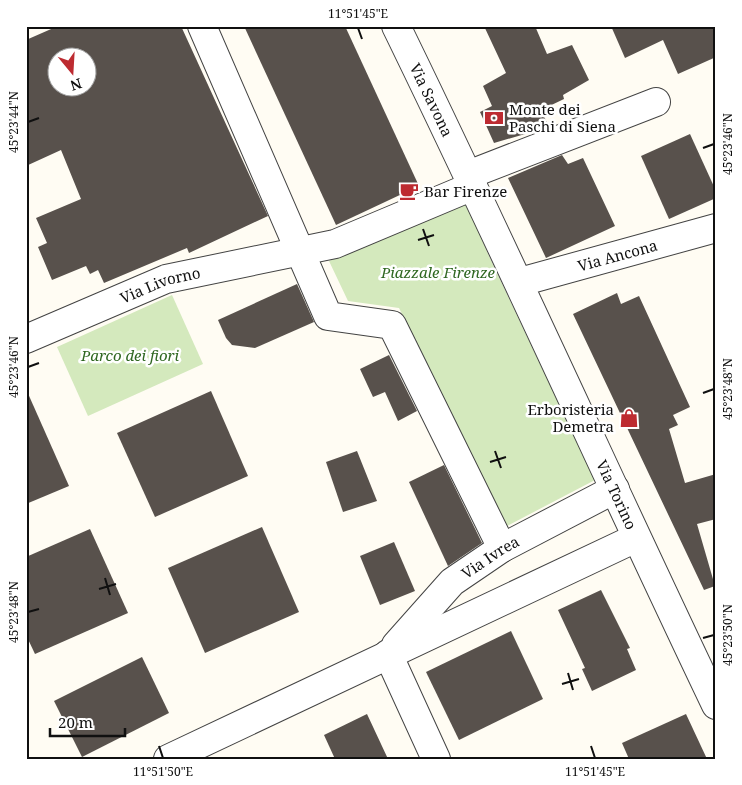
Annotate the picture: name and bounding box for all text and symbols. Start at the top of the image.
text: 11°51'45"E [328,5,388,22]
north arrow [48,48,98,98]
street label: Via Savona [406,60,458,140]
text: N [68,74,84,96]
text: 45°23'44"N [5,91,22,153]
place label: Monte dei Paschi di Siena [509,99,616,136]
bank icon: Monte dei Paschi di Siena [483,107,505,129]
text: 45°23'46"N [719,113,736,175]
cafe icon: Bar Firenze [398,180,420,202]
place label: Bar Firenze [424,181,507,201]
street label: Via Ancona [575,235,659,276]
street label: Via Livorno [117,262,202,308]
park label: Piazzale Firenze [380,262,496,282]
text: 45°23'46"N [5,336,22,398]
park label: Parco dei fiori [80,345,180,365]
text: 45°23'48"N [719,358,736,420]
place label: Erboristeria Demetra [527,399,614,436]
shop icon: Erboristeria Demetra [618,407,640,429]
street label: Via Torino [592,456,642,533]
street label: Via Ivrea [457,531,522,583]
text: 45°23'48"N [5,581,22,643]
text: 45°23'50"N [719,604,736,666]
scale bar [50,705,125,737]
text: 20 m [58,712,93,732]
text: 11°51'50"E [133,763,193,780]
text: 11°51'45"E [565,763,625,780]

